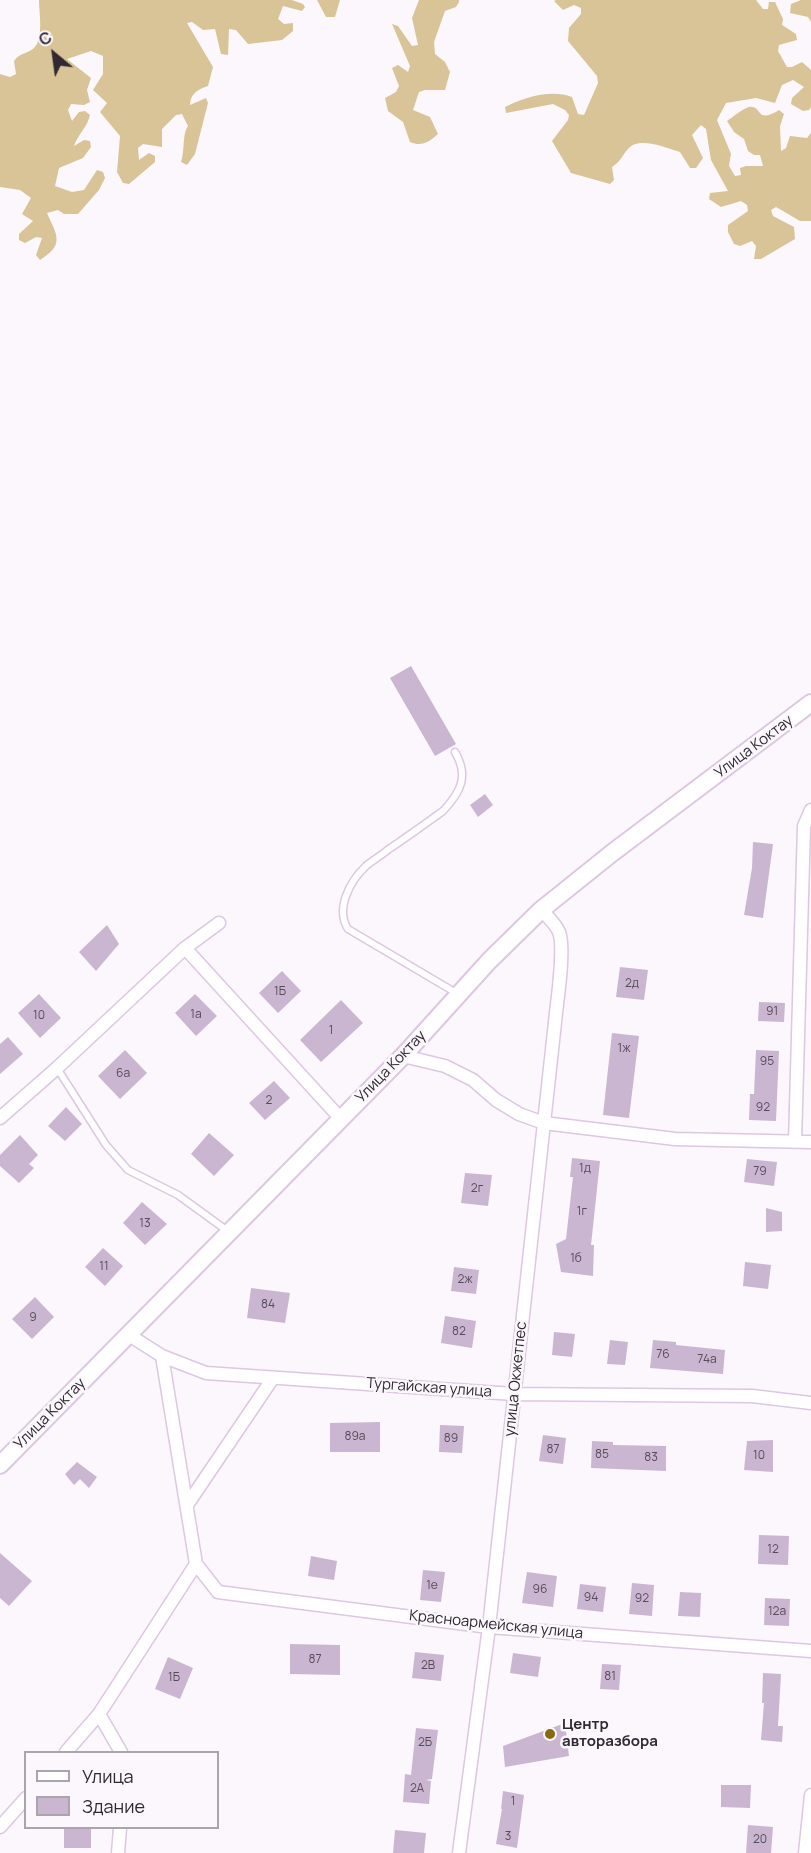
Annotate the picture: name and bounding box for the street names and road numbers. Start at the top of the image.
street label: Улица Коктау [711,712,797,782]
street label: Улица Коктау [352,1027,430,1107]
street label: улица Окжетпес [501,1321,531,1437]
street label: Улица Коктау [11,1375,89,1453]
street label: Тургайская улица [366,1375,492,1401]
street label: Красноармейская улица [408,1607,584,1643]

